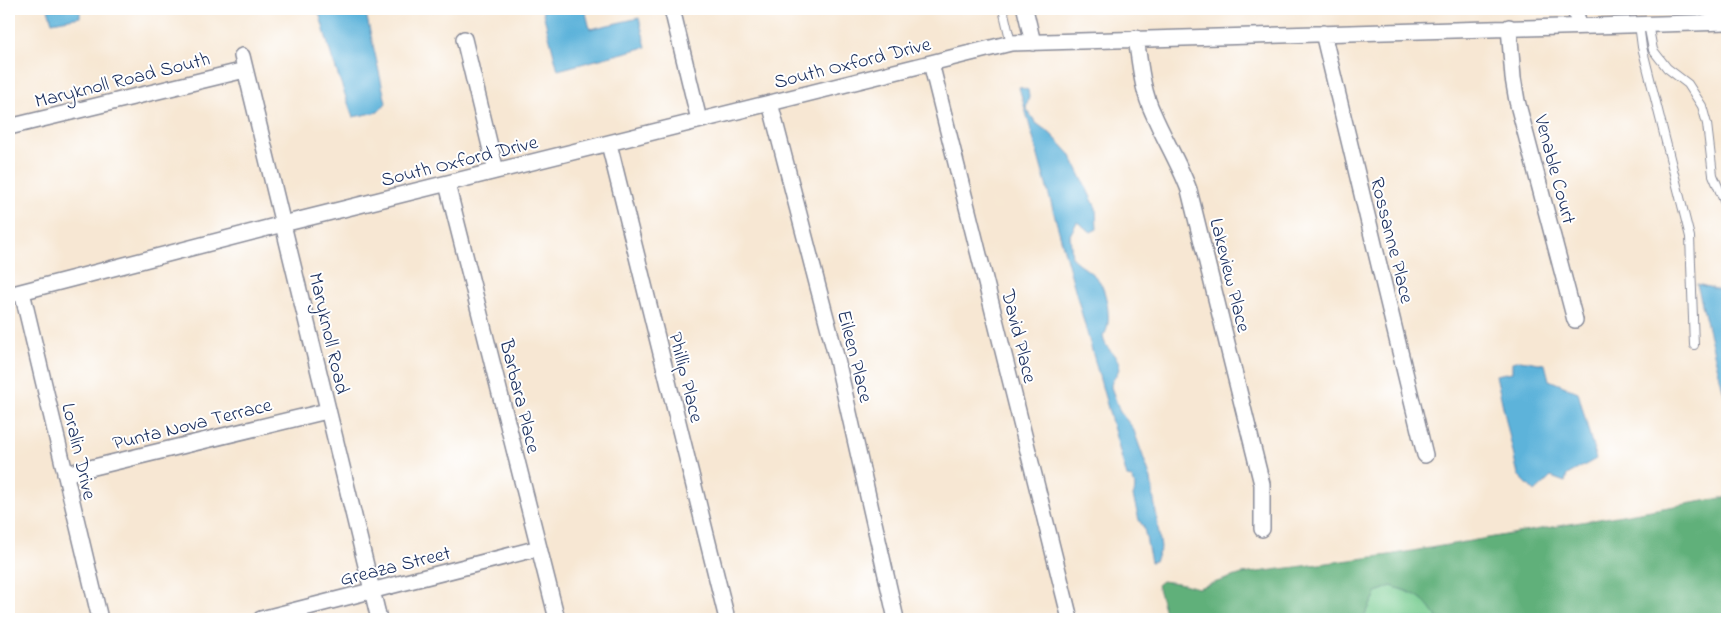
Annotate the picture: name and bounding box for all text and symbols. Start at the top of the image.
street label: South Oxford Drive [771,31,934,98]
street label: Maryknoll Road South [32,46,213,117]
street label: Venable Court [1525,111,1582,228]
street label: South Oxford Drive [378,129,541,196]
street label: Rossanne Place [1361,175,1420,307]
street label: Lakeview Place [1200,215,1257,336]
street label: Maryknoll Road [299,270,356,397]
street label: David Place [992,286,1043,386]
street label: Eileen Place [828,307,879,406]
street label: Phillip Place [659,329,710,426]
street label: Barbara Place [490,336,547,457]
street label: Punta Nova Terrace [110,392,275,459]
street label: Loralin Drive [52,400,103,503]
street label: Greaza Street [337,540,454,595]

